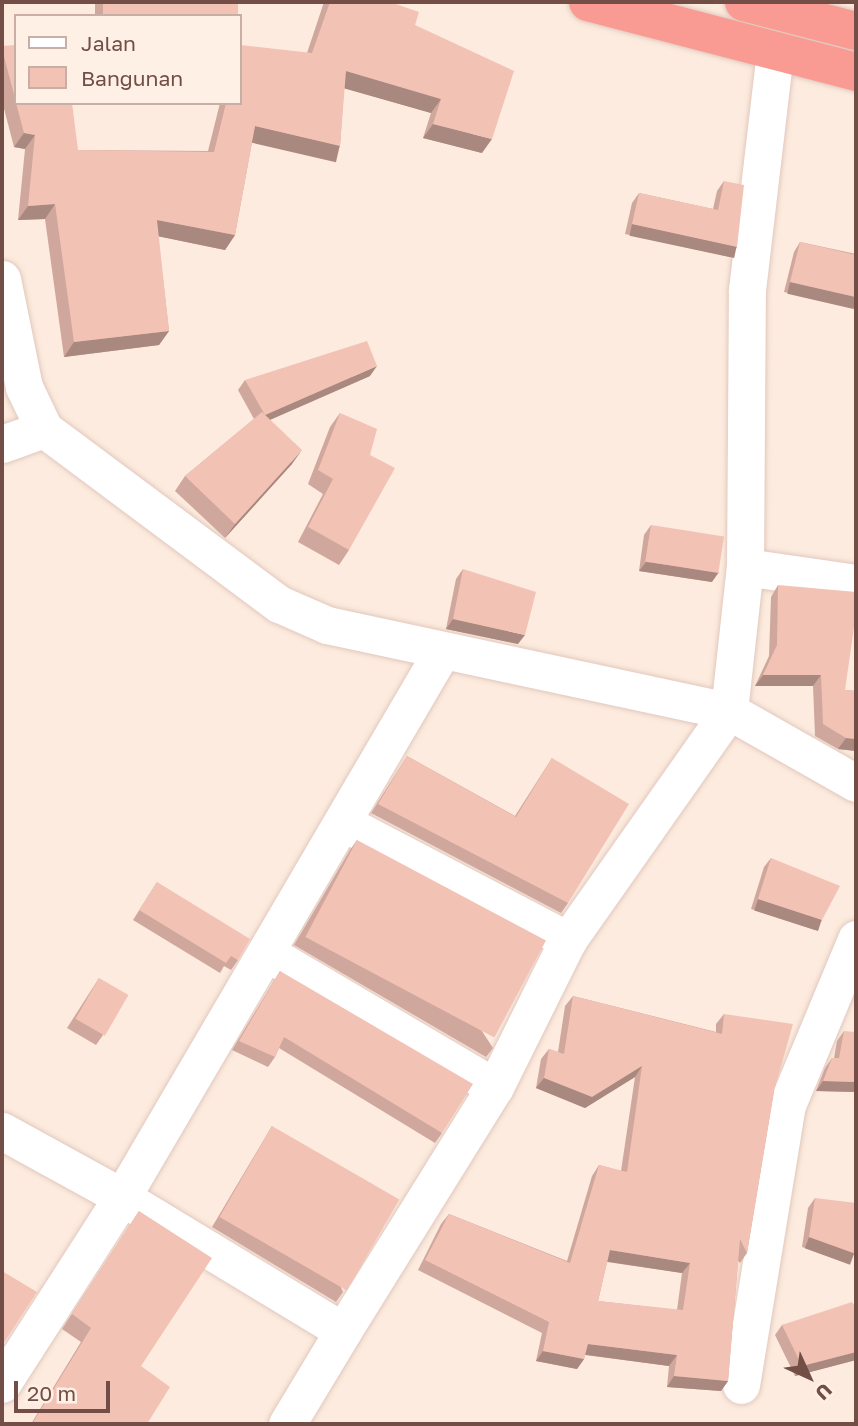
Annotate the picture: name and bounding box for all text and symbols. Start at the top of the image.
legend [14,14,242,105]
text: Jalan [81,30,136,56]
text: Bangunan [81,65,183,91]
north arrow [774,1342,844,1412]
scale bar [18,1366,114,1410]
text: U [811,1379,837,1405]
text: 20 m [27,1380,76,1406]

